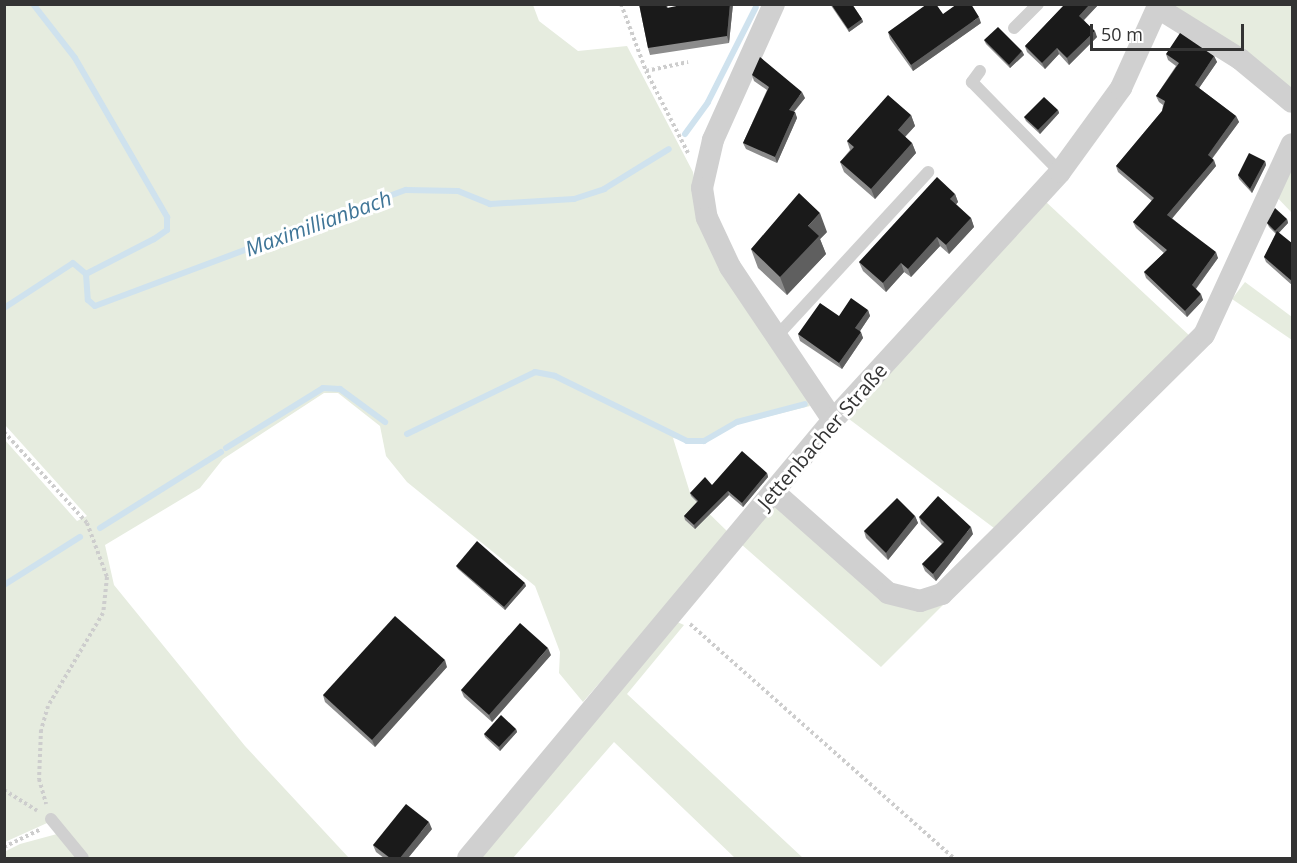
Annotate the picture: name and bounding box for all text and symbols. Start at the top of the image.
scale bar [1093,12,1248,50]
text: 50 m [1101,22,1143,46]
water label: Maximillianbach [241,185,395,261]
street label: Jettenbacher Straße [752,358,892,514]

